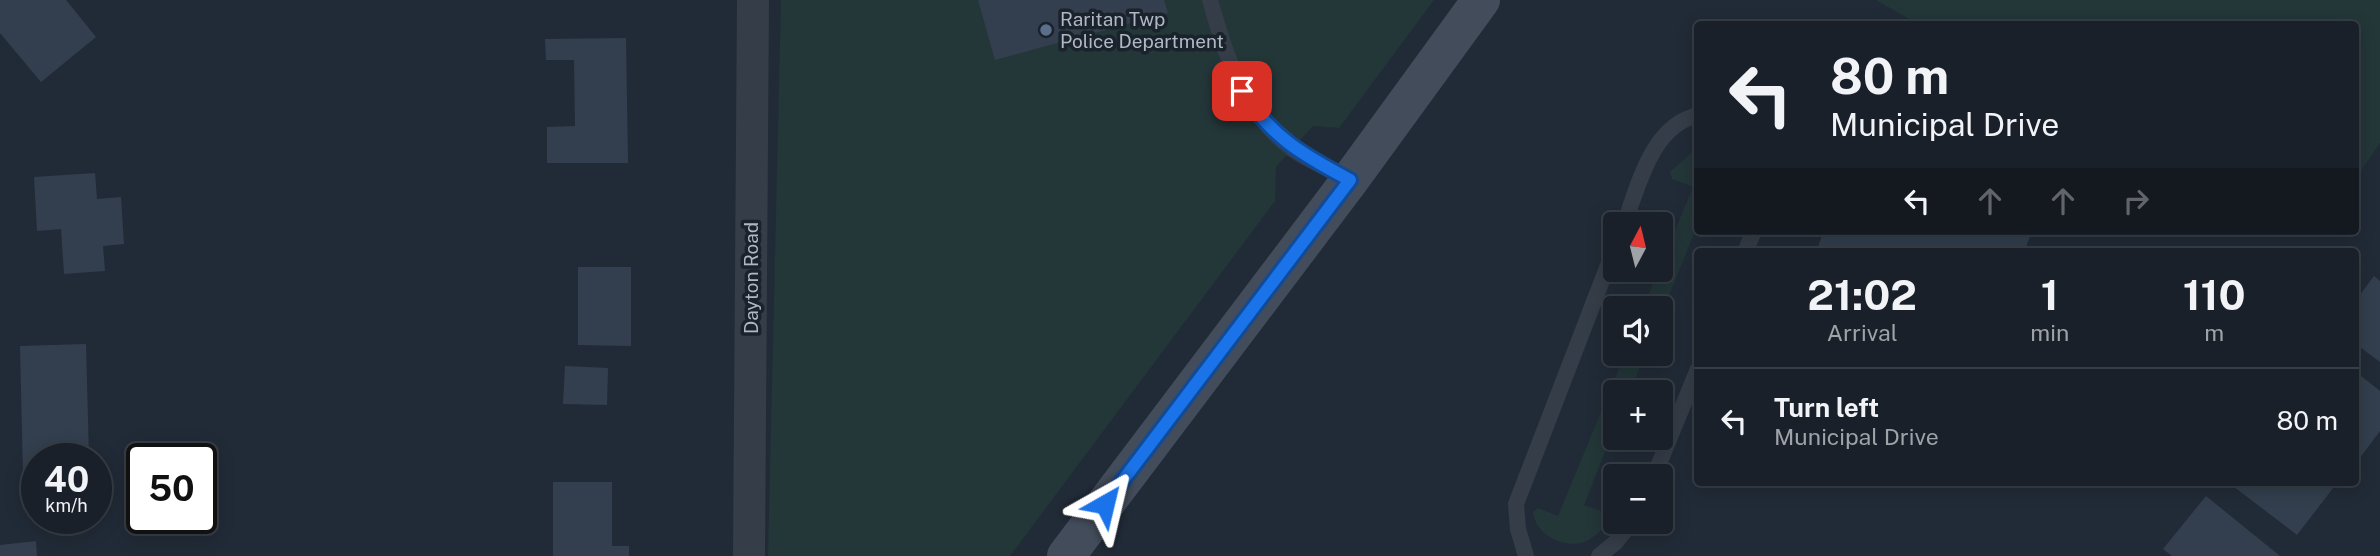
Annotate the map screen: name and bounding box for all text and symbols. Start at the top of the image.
place label: Raritan Twp Police Department [1060,8,1224,52]
marker: Raritan Twp Police Department [1038,22,1054,38]
text: 80 m [1830,47,1949,105]
icon: left [1715,49,1806,140]
pin [1212,61,1272,121]
icon: arrive [1223,72,1261,110]
text: Municipal Drive [1830,106,2059,143]
icon: left [1898,182,1936,220]
icon: ahead [1971,182,2009,220]
icon: ahead [2044,182,2082,220]
icon: right [2117,182,2155,220]
north arrow [1603,212,1673,282]
map controls [1603,212,1673,534]
street label: Dayton Road [740,222,762,334]
text: 21:02 [1807,270,1917,319]
text: 1 [2041,270,2059,319]
text: 110 [2183,270,2246,319]
button: sound [1603,296,1673,366]
text: Arrival [1827,319,1898,346]
text: min [2030,319,2069,346]
text: m [2204,319,2224,346]
button: + [1603,380,1673,450]
text: Turn left [1774,392,1879,423]
icon: left [1715,402,1753,440]
text: 80 m [2277,405,2338,436]
text: Municipal Drive [1774,423,1939,450]
speed limit sign: 50 [126,443,217,534]
text: 40 [44,459,89,500]
button: − [1603,464,1673,534]
position arrow [1068,467,1142,541]
text: km/h [45,495,88,516]

